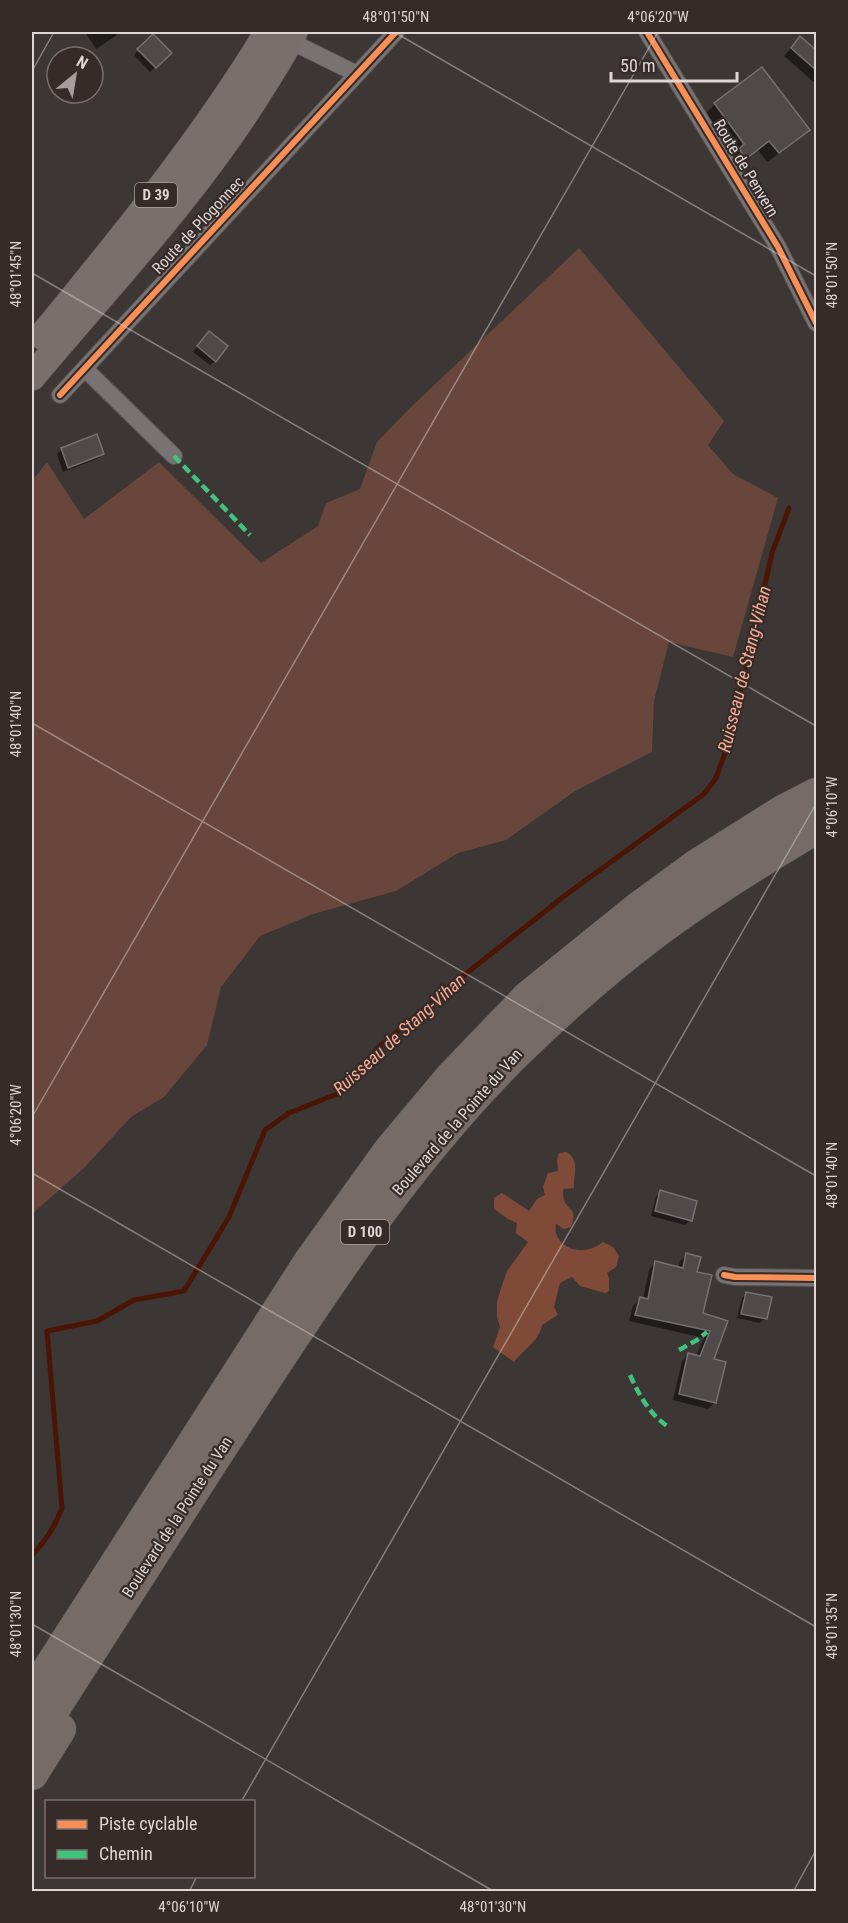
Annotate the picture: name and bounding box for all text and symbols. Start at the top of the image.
text: 48°01'50"N [363,8,429,26]
text: 4°06'20"W [627,8,689,26]
north arrow [45,45,105,105]
scale bar [611,45,737,83]
text: N [73,52,91,73]
text: 50 m [620,55,655,76]
street label: Route de Penvern [709,116,783,220]
street label: Route de Plogonnec [148,172,248,278]
road number: D 39 [135,183,177,207]
text: 48°01'45"N [7,241,25,307]
text: 48°01'50"N [823,242,841,308]
water label: Ruisseau de Stang-Vihan [713,584,775,754]
text: 48°01'40"N [7,691,25,757]
text: 4°06'10"W [823,776,841,838]
water label: Ruisseau de Stang-Vihan [329,969,469,1099]
street label: Boulevard de la Pointe du Van [388,1045,526,1199]
text: 4°06'20"W [7,1084,25,1146]
text: 48°01'40"N [823,1142,841,1208]
road number: D 100 [341,1220,389,1244]
street label: Boulevard de la Pointe du Van [118,1433,236,1601]
text: 48°01'30"N [7,1591,25,1657]
text: 48°01'35"N [823,1593,841,1659]
legend [45,1800,255,1878]
text: Piste cyclable [99,1813,197,1834]
text: Chemin [99,1843,153,1864]
text: 4°06'10"W [158,1898,220,1916]
text: 48°01'30"N [460,1898,526,1916]

